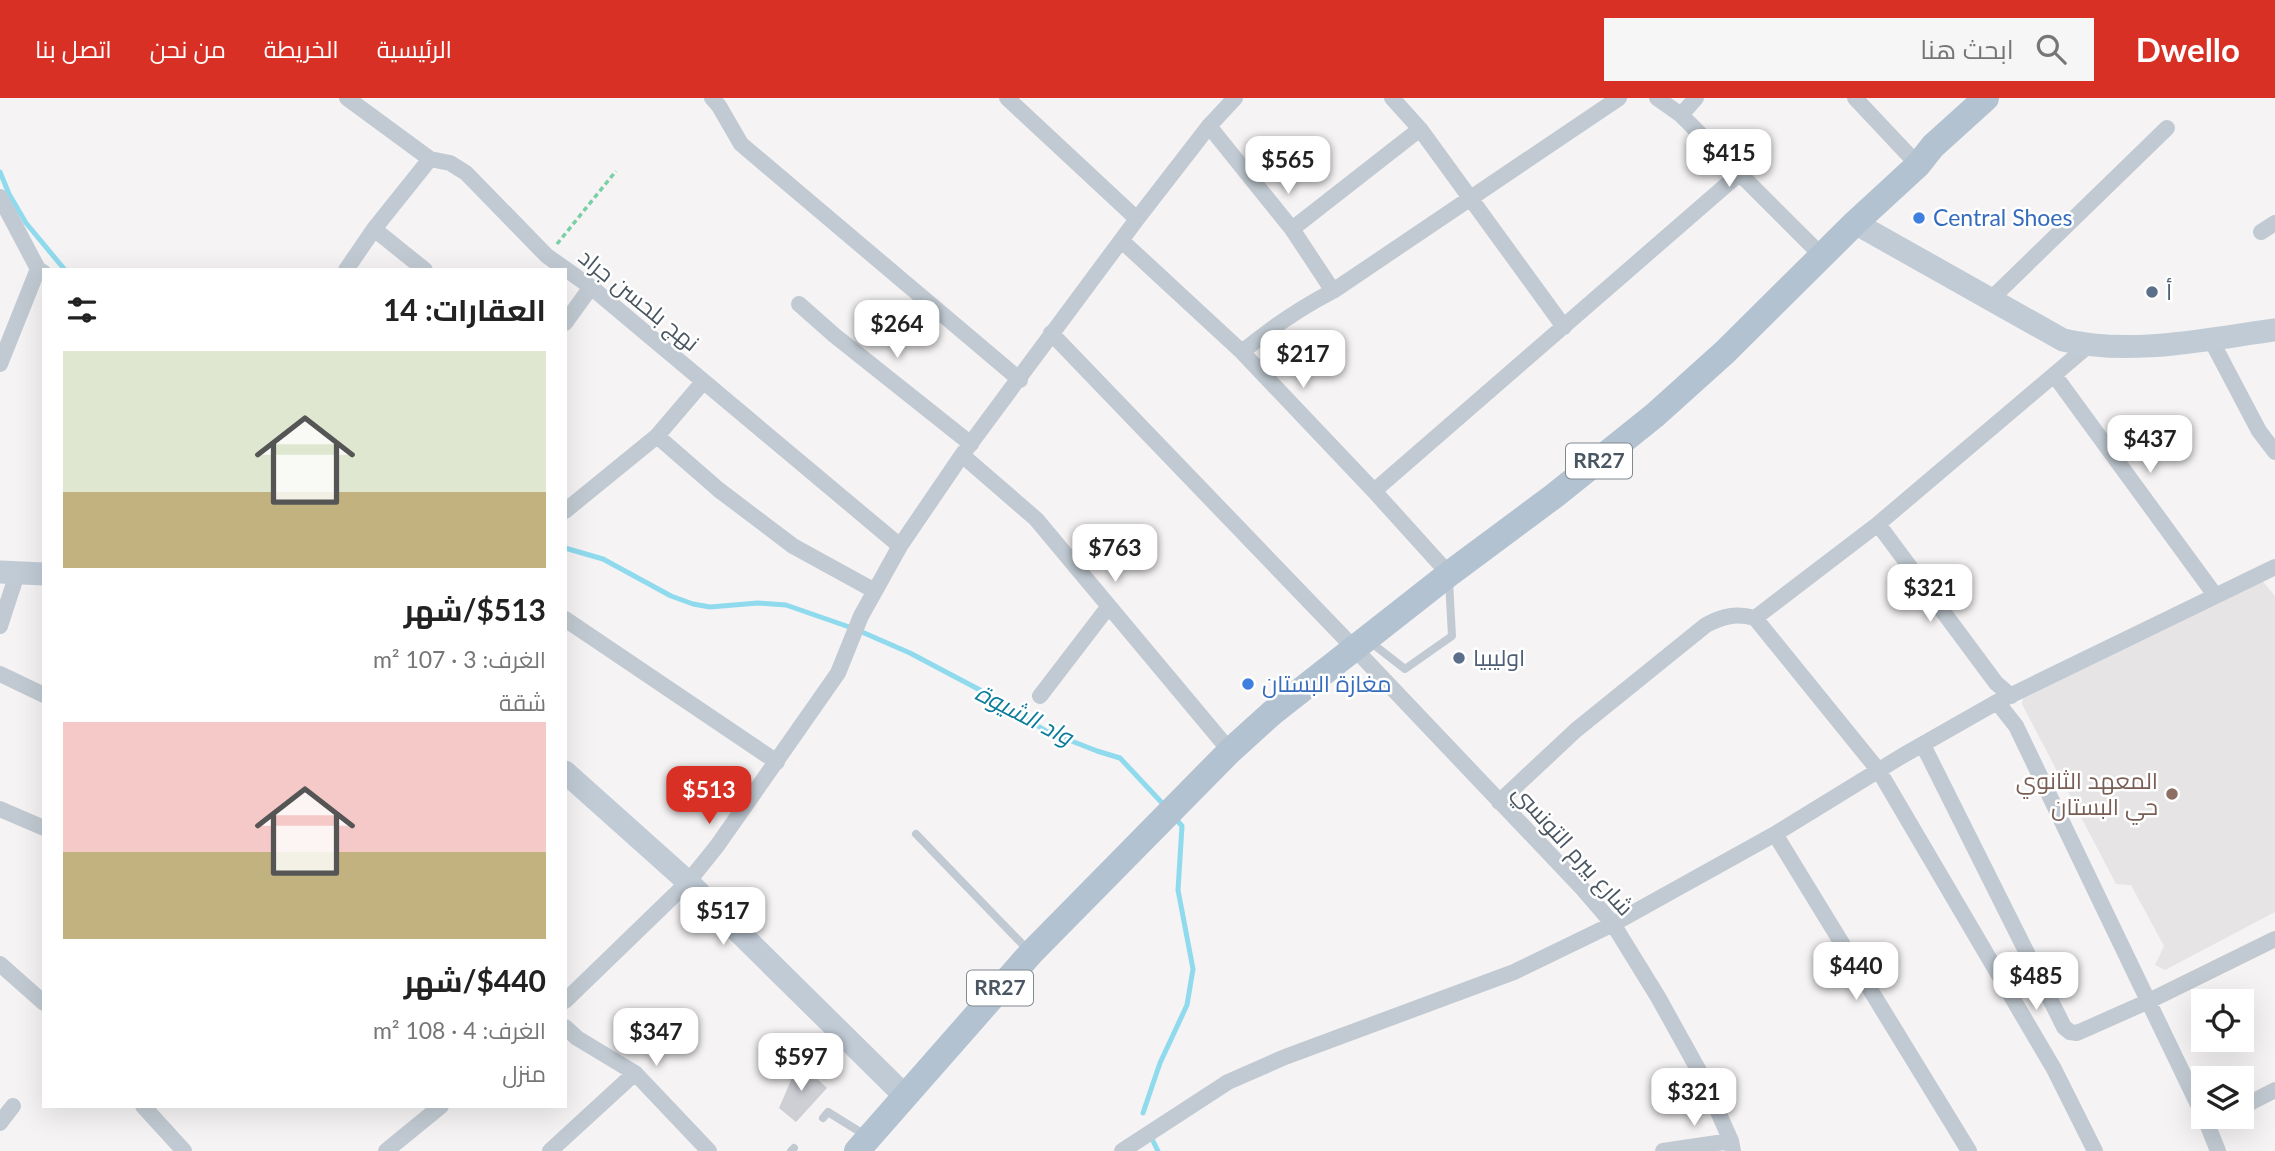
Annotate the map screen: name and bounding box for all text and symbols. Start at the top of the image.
search box [1604,18,2094,81]
text: Dwello [2136,29,2240,69]
icon: search [2032,30,2070,68]
text: ابحث هنا [1920,33,2014,65]
text: اتصل بنا [35,34,112,63]
text: من نحن [150,34,226,63]
text: الخريطة [264,34,339,63]
text: الرئيسية [377,34,452,63]
pin: $415 [1688,130,1770,189]
pin: $565 [1247,136,1329,196]
text: $415 [1702,138,1756,166]
text: $565 [1261,145,1315,173]
place label: Central Shoes [1933,203,2072,231]
marker: Central Shoes [1911,210,1927,226]
street label: نهج بلحسن جراد [572,242,706,359]
place label: أ [2166,277,2172,305]
marker: أ [2144,284,2160,300]
icon: filters [63,291,101,329]
text: العقارات: 14 [383,291,546,327]
pin: $264 [856,300,938,360]
text: $264 [870,309,924,337]
pin: $217 [1262,330,1344,390]
text: $217 [1276,339,1330,367]
icon: home [242,397,368,523]
pin: $437 [2109,416,2191,475]
text: $437 [2123,424,2177,452]
road number: RR27 [1566,444,1632,478]
pin: $763 [1074,524,1156,584]
text: $763 [1088,533,1142,561]
pin: $321 [1889,564,1971,624]
text: $321 [1903,573,1957,601]
text: $513/شهر [404,591,546,627]
place label: اوليبيا [1473,643,1525,671]
text: الغرف: 3 · 107 m² [373,645,546,673]
marker: اوليبيا [1451,650,1467,666]
place label: مغازة البستان [1262,669,1391,698]
marker: مغازة البستان [1240,676,1256,692]
water label: واد الشيوة [971,677,1080,752]
text: شقة [499,688,546,716]
pin: $513 [668,766,750,826]
place label: المعهد الثانوي حي البستان [2016,766,2158,825]
icon: home [242,768,368,894]
text: $513 [682,775,736,803]
street label: شارع بيرم التونسي [1504,778,1640,923]
marker: المعهد الثانوي حي البستان [2164,786,2180,802]
pin: $517 [682,888,764,947]
text: $517 [696,896,750,924]
pin: $440 [1815,942,1897,1002]
text: $440 [1829,951,1883,979]
pin: $485 [1995,953,2077,1012]
text: $485 [2009,961,2063,989]
text: $440/شهر [404,962,546,998]
road number: RR27 [967,970,1033,1006]
map controls [2191,989,2254,1129]
button: locate [2191,989,2254,1052]
pin: $347 [615,1009,697,1068]
text: الغرف: 4 · 108 m² [373,1016,546,1044]
text: $347 [629,1017,683,1045]
pin: $597 [760,1034,842,1093]
text: $597 [774,1042,828,1070]
text: منزل [502,1059,546,1087]
button: layers [2191,1066,2254,1129]
pin: $321 [1653,1068,1735,1128]
text: $321 [1667,1077,1721,1105]

